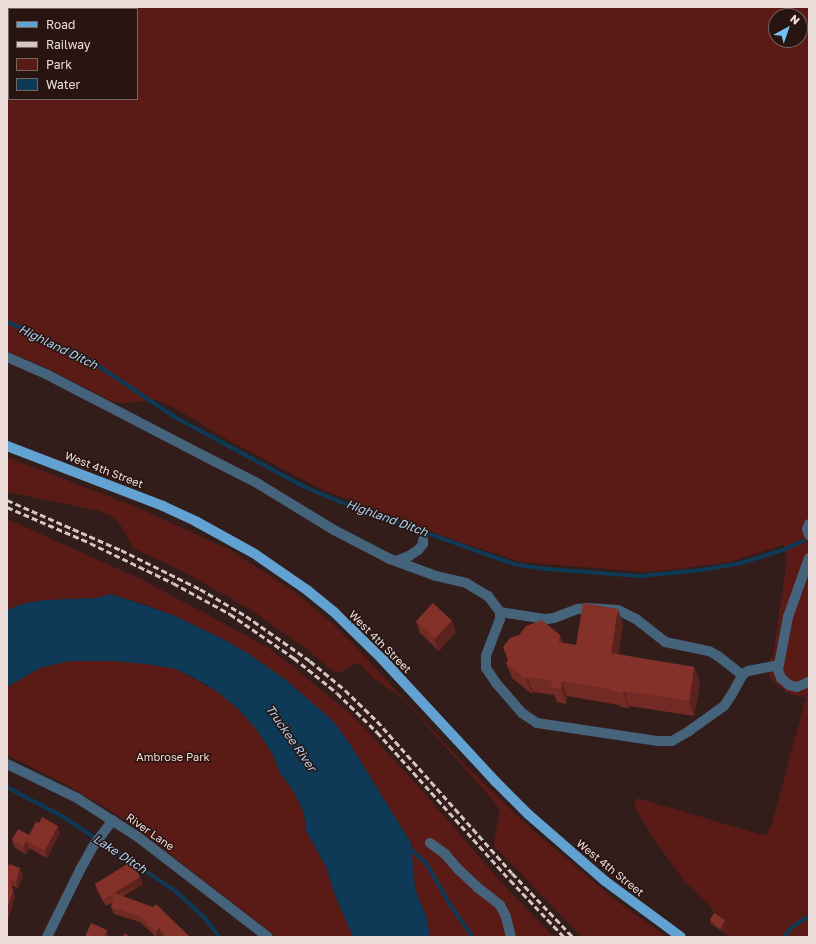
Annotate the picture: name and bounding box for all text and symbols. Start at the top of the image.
legend [8,8,138,100]
north arrow [768,8,808,48]
text: N [788,12,803,27]
text: Road [46,17,75,32]
text: Railway [46,37,91,52]
text: Park [46,57,72,72]
text: Water [46,77,80,92]
water label: Highland Ditch [16,322,100,372]
street label: West 4th Street [63,449,145,491]
water label: Highland Ditch [344,497,430,539]
street label: West 4th Street [346,608,414,676]
water label: Truckee River [263,702,319,774]
park label: Ambrose Park [136,750,210,764]
street label: River Lane [123,811,177,853]
water label: Lake Ditch [91,831,149,877]
street label: West 4th Street [574,837,646,899]

